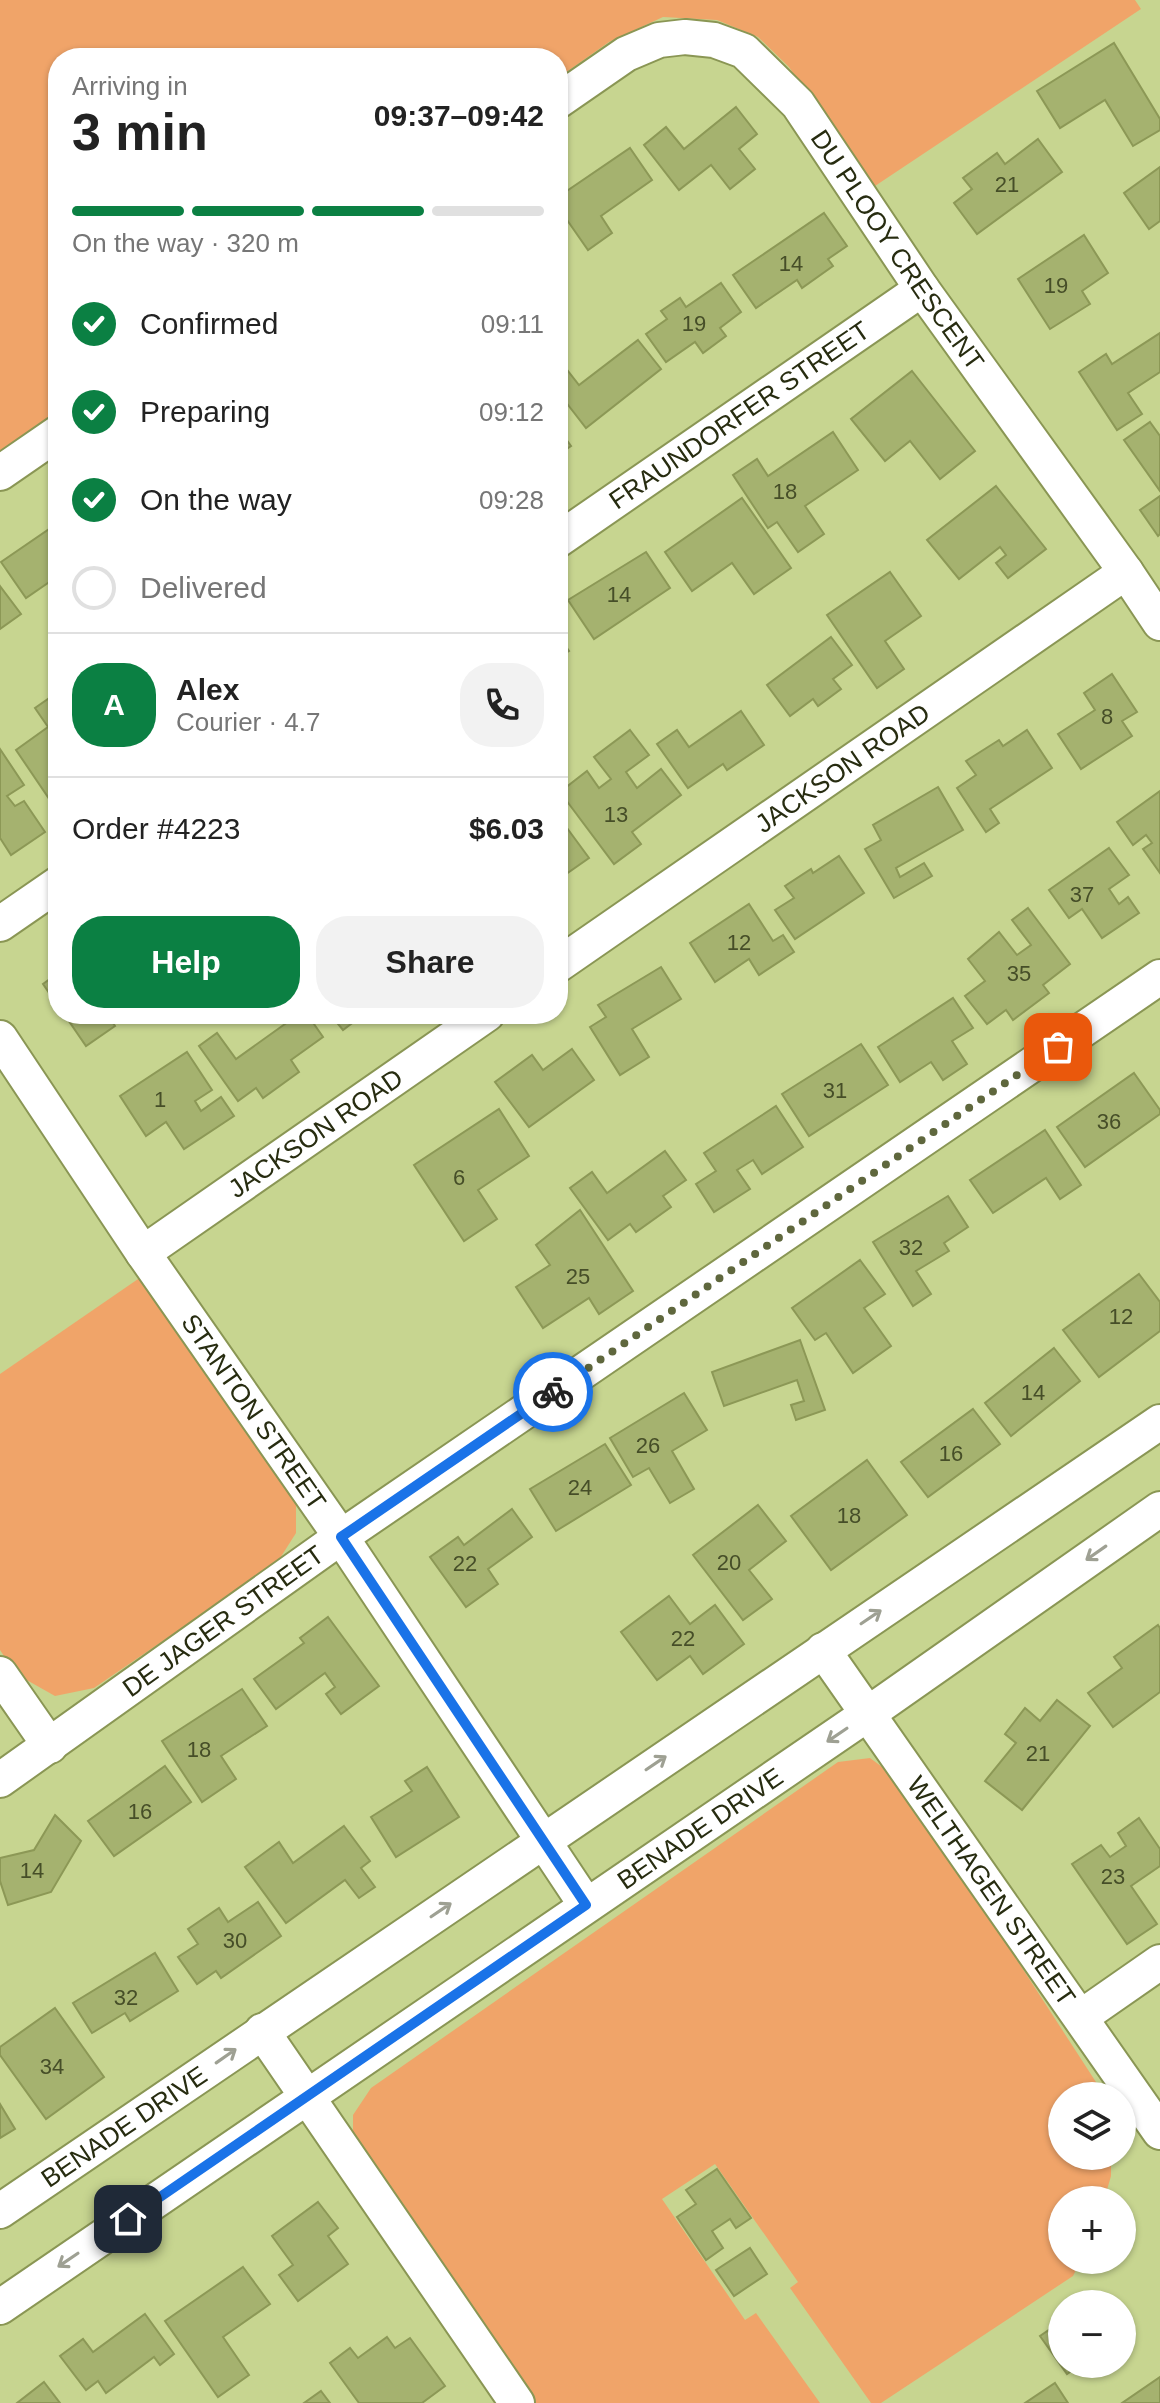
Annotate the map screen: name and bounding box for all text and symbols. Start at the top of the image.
text: Arriving in [72,71,188,101]
text: 09:37–09:42 [374,99,544,132]
text: 3 min [72,103,208,161]
street label: DU PLOOY CRESCENT [805,124,990,376]
house number: 21 [995,172,1019,197]
text: On the way · 320 m [72,228,299,258]
house number: 14 [779,251,803,276]
house number: 19 [1044,273,1068,298]
icon: check [72,302,116,346]
text: Confirmed [140,307,278,340]
text: 09:11 [481,309,544,339]
house number: 19 [682,311,706,336]
street label: FRAUNDORFER STREET [603,315,875,515]
icon: check [72,390,116,434]
text: Preparing [140,395,270,428]
text: 09:12 [479,397,544,427]
icon: check [72,478,116,522]
house number: 18 [773,479,797,504]
text: On the way [140,483,292,516]
text: 09:28 [479,485,544,515]
text: Delivered [140,571,267,604]
house number: 14 [607,582,631,607]
button: phone [460,663,544,747]
text: Alex [176,673,239,706]
text: A [103,688,125,721]
street label: JACKSON ROAD [750,697,935,839]
house number: 8 [1101,704,1113,729]
text: Courier · 4.7 [176,707,321,737]
house number: 13 [604,802,628,827]
text: Order #4223 [72,812,240,845]
text: $6.03 [469,812,544,845]
house number: 37 [1070,882,1094,907]
button: Help [72,916,300,1008]
button: Share [316,916,544,1008]
house number: 12 [727,930,751,955]
house number: 35 [1007,961,1031,986]
pin [1024,1013,1092,1081]
icon: bag [1036,1025,1080,1069]
street label: JACKSON ROAD [223,1062,408,1204]
house number: 31 [823,1078,847,1103]
house number: 1 [154,1087,166,1112]
house number: 36 [1097,1109,1121,1134]
house number: 6 [453,1165,465,1190]
house number: 32 [899,1235,923,1260]
house number: 25 [566,1264,590,1289]
house number: 12 [1109,1304,1133,1329]
street label: STANTON STREET [175,1308,332,1516]
courier [513,1352,593,1432]
icon: bike [531,1370,575,1414]
house number: 14 [1021,1380,1045,1405]
house number: 26 [636,1433,660,1458]
house number: 16 [939,1441,963,1466]
house number: 24 [568,1475,592,1500]
house number: 18 [837,1503,861,1528]
street label: DE JAGER STREET [117,1539,330,1703]
one-way arrow [1086,1545,1108,1561]
house number: 20 [717,1550,741,1575]
house number: 22 [453,1551,477,1576]
one-way arrow [859,1609,881,1626]
house number: 22 [671,1626,695,1651]
one-way arrow [827,1727,849,1743]
house number: 18 [187,1737,211,1762]
house number: 21 [1026,1741,1050,1766]
one-way arrow [644,1755,666,1772]
street label: BENADE DRIVE [612,1761,788,1895]
street label: WELTHAGEN STREET [901,1771,1082,2011]
house number: 16 [128,1799,152,1824]
house number: 14 [20,1858,44,1883]
house number: 23 [1101,1864,1125,1889]
one-way arrow [429,1901,451,1918]
house number: 30 [223,1928,247,1953]
house number: 32 [114,1985,138,2010]
one-way arrow [214,2048,236,2064]
house number: 34 [40,2054,64,2079]
street label: BENADE DRIVE [36,2060,213,2193]
map controls [1048,2082,1136,2378]
button: layers [1048,2082,1136,2170]
pin [94,2185,162,2253]
button: + [1048,2186,1136,2274]
icon: home [106,2197,150,2241]
one-way arrow [57,2252,79,2269]
button: − [1048,2290,1136,2378]

